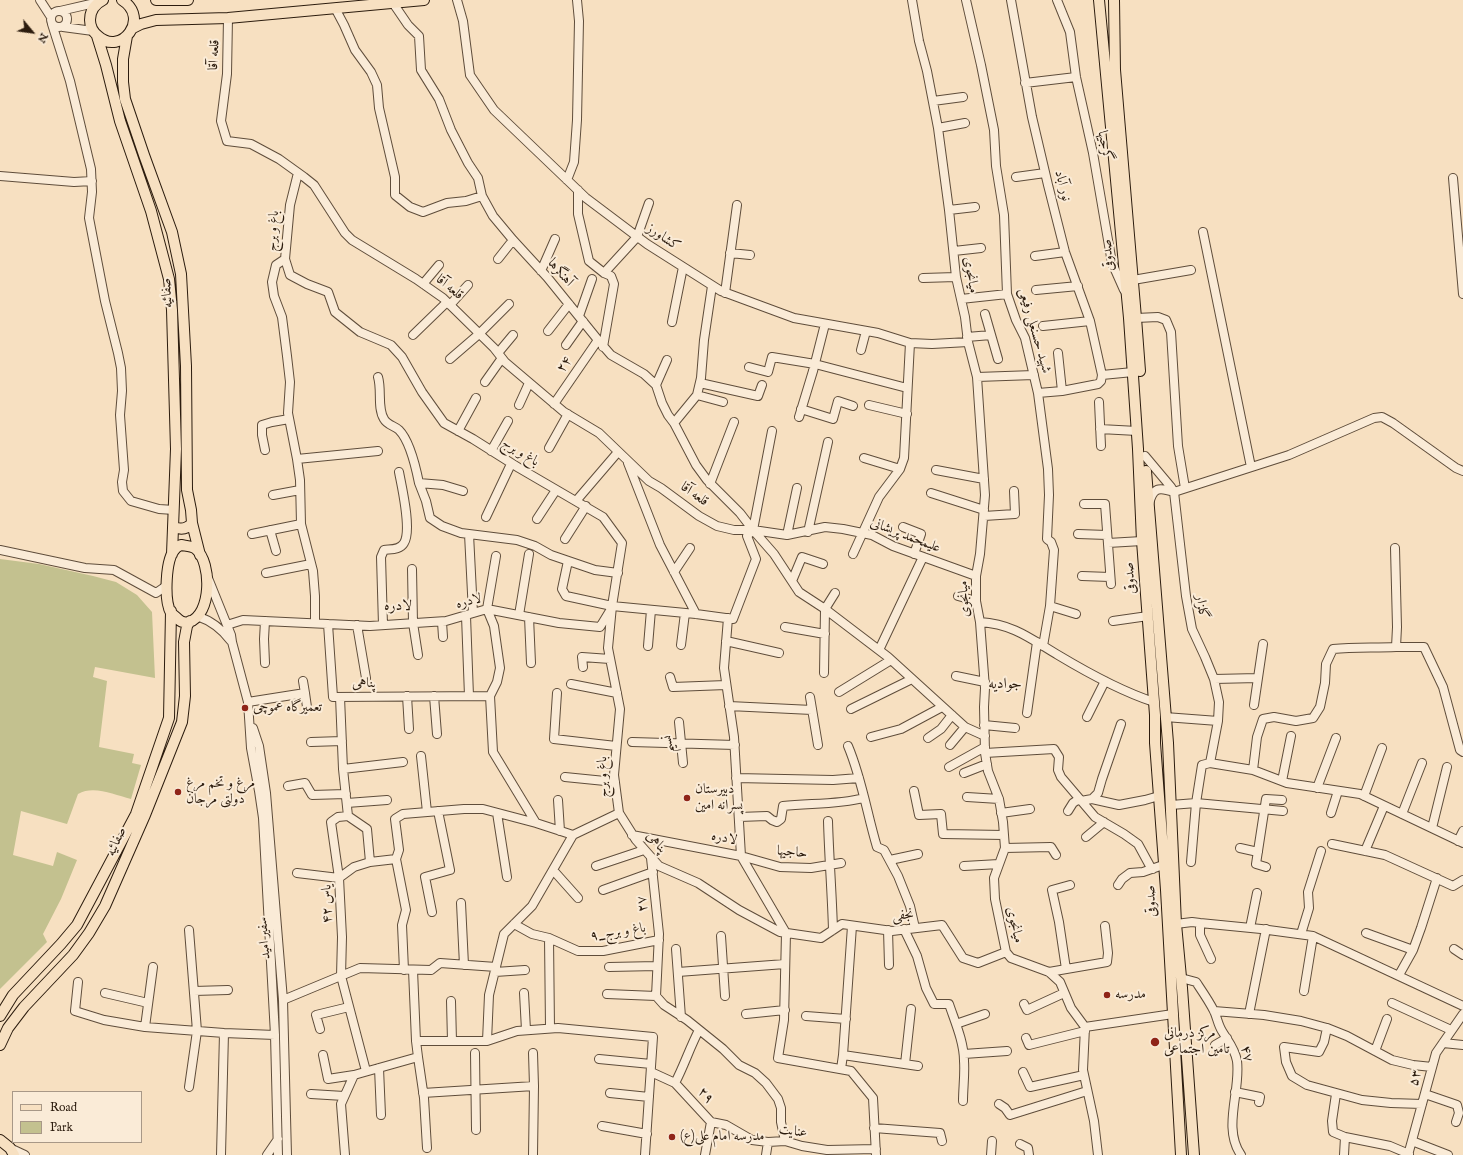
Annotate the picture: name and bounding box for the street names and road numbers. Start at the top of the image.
street label: قلعه آقا [206,39,224,71]
street label: گرجیها [1093,129,1115,163]
street label: نور آباد [1050,169,1074,203]
street label: باغ و برج [264,210,284,252]
street label: کشاورز [643,221,683,255]
street label: صدوقی [1099,238,1119,272]
street label: آهنگرها [543,256,577,290]
street label: میانجوی [959,256,981,294]
street label: قلعه آقا [432,272,466,304]
street label: صفائیه [159,277,177,309]
street label: شهید حسنعلی رفیعی [1014,286,1054,376]
street label: ۲۴ [553,353,577,377]
street label: باغ و برج [498,435,542,471]
street label: قلعه آقا [677,479,711,511]
street label: علیمحمد پریشانی [867,515,943,557]
street label: صدوقی [1121,561,1141,595]
street label: میانجوی [956,580,974,618]
street label: لادره [454,591,484,613]
street label: گلزار [1191,594,1211,620]
street label: پناهی [352,676,376,692]
street label: نسیم [660,734,678,754]
street label: باغ و برج [595,756,613,798]
street label: صفائیه [103,825,131,859]
street label: پناهی [642,828,670,858]
street label: لادره [710,828,738,850]
street label: حاجیها [776,843,808,863]
street label: یاس ۴۲ [319,884,337,924]
street label: صدوقی [1143,885,1161,917]
street label: ۲۷ [634,895,652,913]
street label: میانجوی [1002,905,1026,945]
street label: نجفی [892,907,914,925]
street label: سفیر امید [255,916,275,960]
street label: ۹_باغ و برج [589,920,647,946]
street label: ۴۷ [1236,1044,1256,1064]
street label: ۵۳ [1406,1068,1426,1088]
street label: ۲۹ [693,1084,717,1108]
street label: عنایت [778,1122,808,1142]

